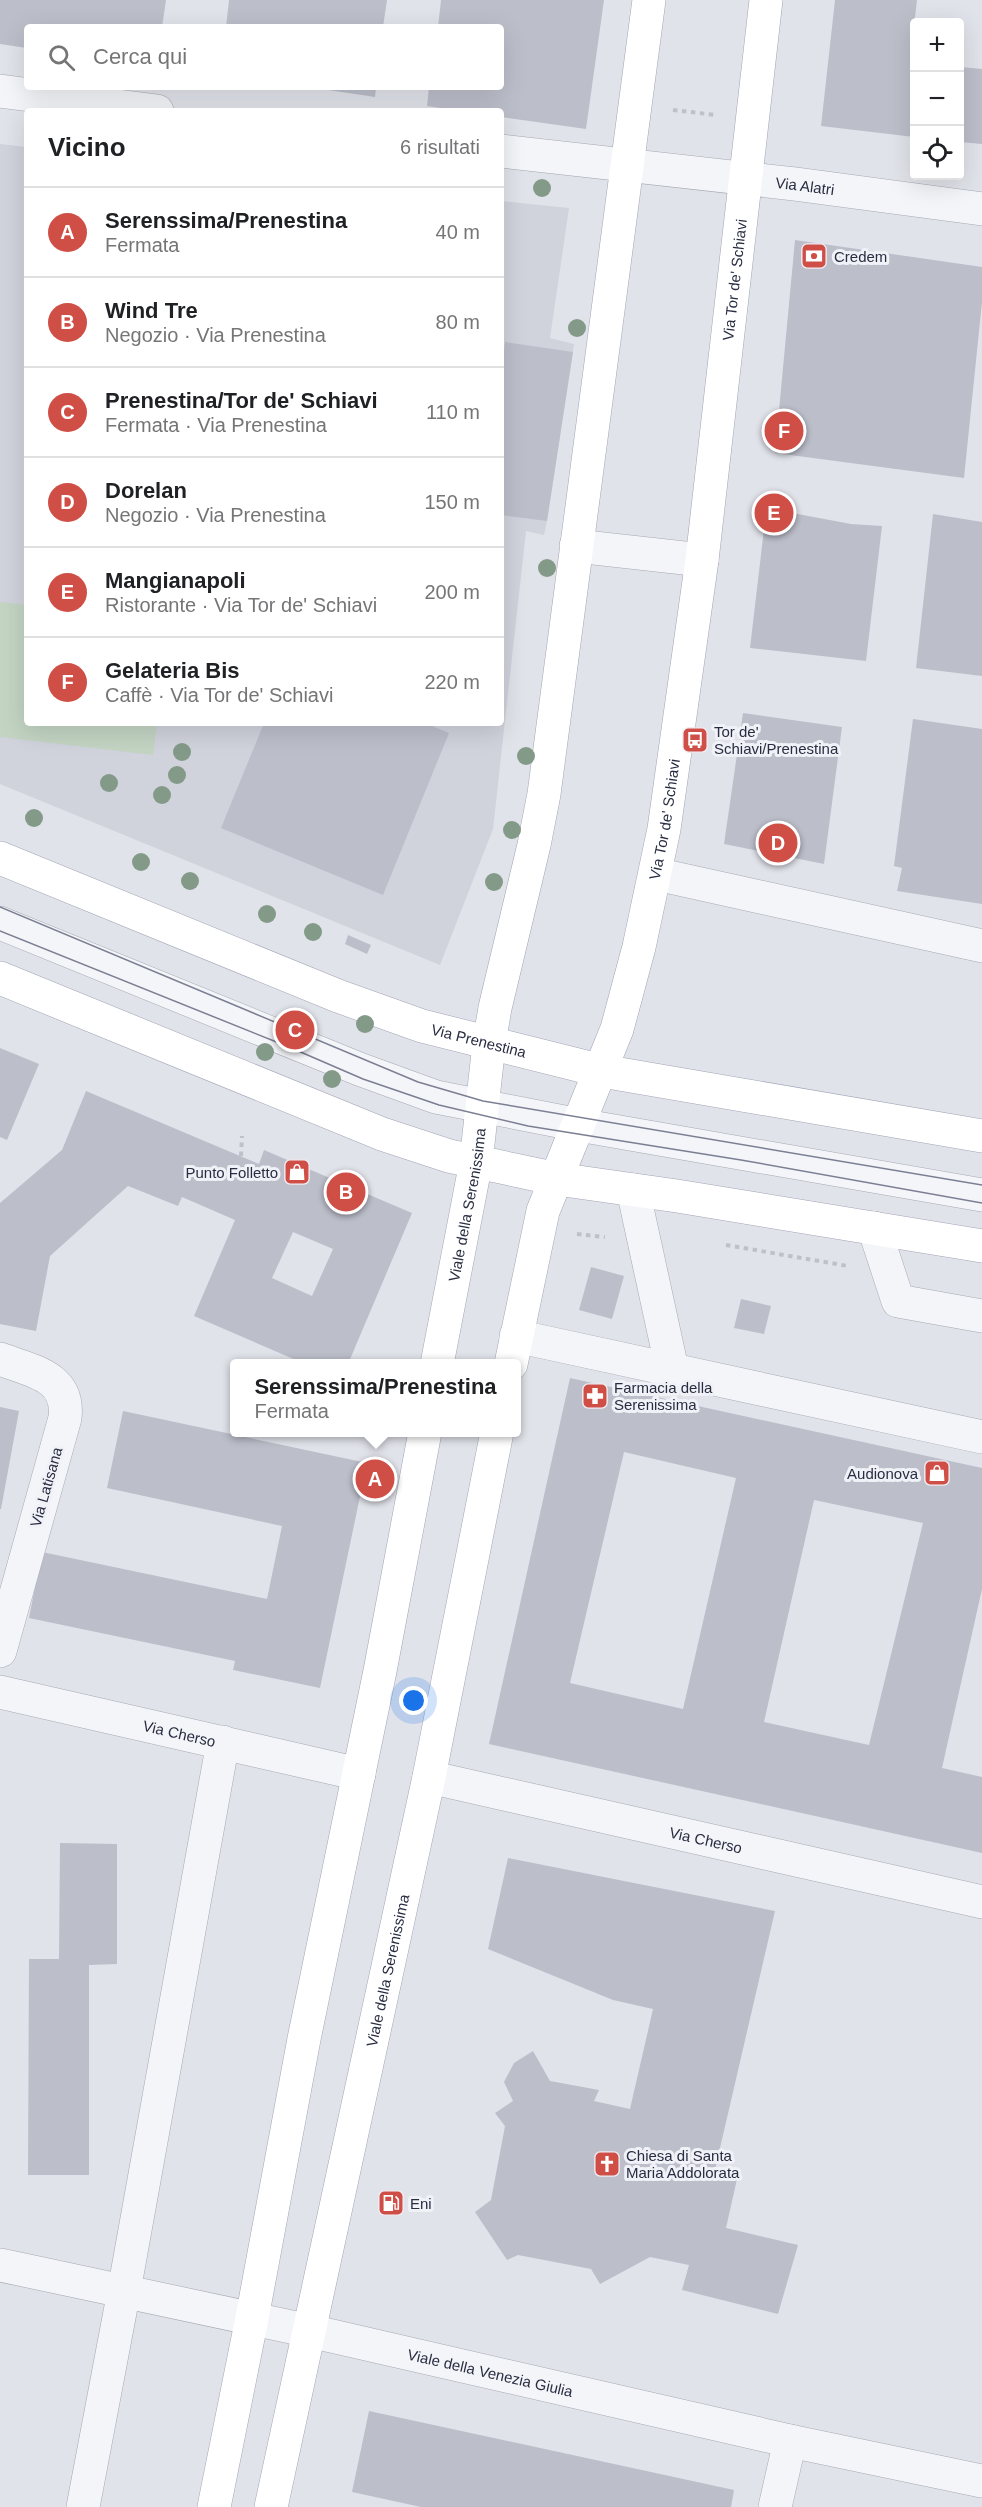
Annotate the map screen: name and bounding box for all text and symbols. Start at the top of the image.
map controls [910,18,964,180]
button: + [910,18,964,72]
search box [24,24,504,90]
icon: search [45,41,78,74]
text: Cerca qui [93,44,187,69]
button: − [910,72,964,126]
button: locate [910,126,964,180]
text: Vicino [48,132,126,162]
text: 6 risultati [400,136,480,158]
street label: Via Alatri [775,173,835,198]
text: Serenssima/Prenestina [105,208,347,233]
street label: Via Tor de' Schiavi [719,218,749,342]
text: A [60,221,75,243]
text: 40 m [436,221,480,243]
text: Fermata [105,234,179,256]
bank icon: Credem [799,241,829,271]
place label: Credem [834,248,887,265]
text: Wind Tre [105,298,198,323]
text: B [60,311,75,333]
text: 80 m [436,311,480,333]
text: Negozio · Via Prenestina [105,324,326,346]
text: Prenestina/Tor de' Schiavi [105,388,378,413]
text: C [60,401,75,423]
text: 110 m [426,401,480,423]
pin: F [764,408,804,454]
text: Fermata · Via Prenestina [105,414,327,436]
text: Dorelan [105,478,187,503]
pin: E [754,490,794,536]
text: D [60,491,75,513]
text: 150 m [424,491,480,513]
text: Negozio · Via Prenestina [105,504,326,526]
text: Mangianapoli [105,568,246,593]
text: E [61,581,74,603]
text: 200 m [424,581,480,603]
text: Ristorante · Via Tor de' Schiavi [105,594,377,616]
text: Gelateria Bis [105,658,240,683]
text: F [61,671,74,693]
text: 220 m [424,671,480,693]
text: Caffè · Via Tor de' Schiavi [105,684,333,706]
place label: Tor de' Schiavi/Prenestina [714,723,839,757]
bus stop icon: Tor de' Schiavi/Prenestina [680,725,710,755]
street label: Via Tor de' Schiavi [645,758,682,881]
pin: D [758,820,798,866]
pin: C [276,1008,314,1052]
street label: Via Prenestina [430,1020,529,1060]
street label: Viale della Serenissima [445,1126,488,1283]
shop icon: Punto Folletto [282,1157,312,1187]
place label: Punto Folletto [185,1164,278,1181]
pin: B [326,1170,366,1214]
popup [230,1359,521,1437]
text: Serenssima/Prenestina [254,1374,497,1399]
place label: Farmacia della Serenissima [614,1379,713,1413]
pharmacy icon: Farmacia della Serenissima [580,1381,610,1411]
text: Fermata [254,1400,329,1422]
street label: Via Latisana [26,1444,66,1529]
pin: A [356,1456,394,1502]
shop icon: Audionova [922,1458,952,1488]
place label: Audionova [847,1465,919,1482]
your location [399,1686,428,1715]
street label: Via Cherso [141,1716,217,1749]
street label: Via Cherso [668,1823,744,1856]
street label: Viale della Serenissima [362,1892,412,2048]
place label: Chiesa di Santa Maria Addolorata [626,2147,740,2181]
church icon: Chiesa di Santa Maria Addolorata [592,2149,622,2179]
fuel station icon: Eni [376,2188,406,2218]
place label: Eni [410,2195,432,2212]
street label: Viale della Venezia Giulia [406,2345,575,2400]

